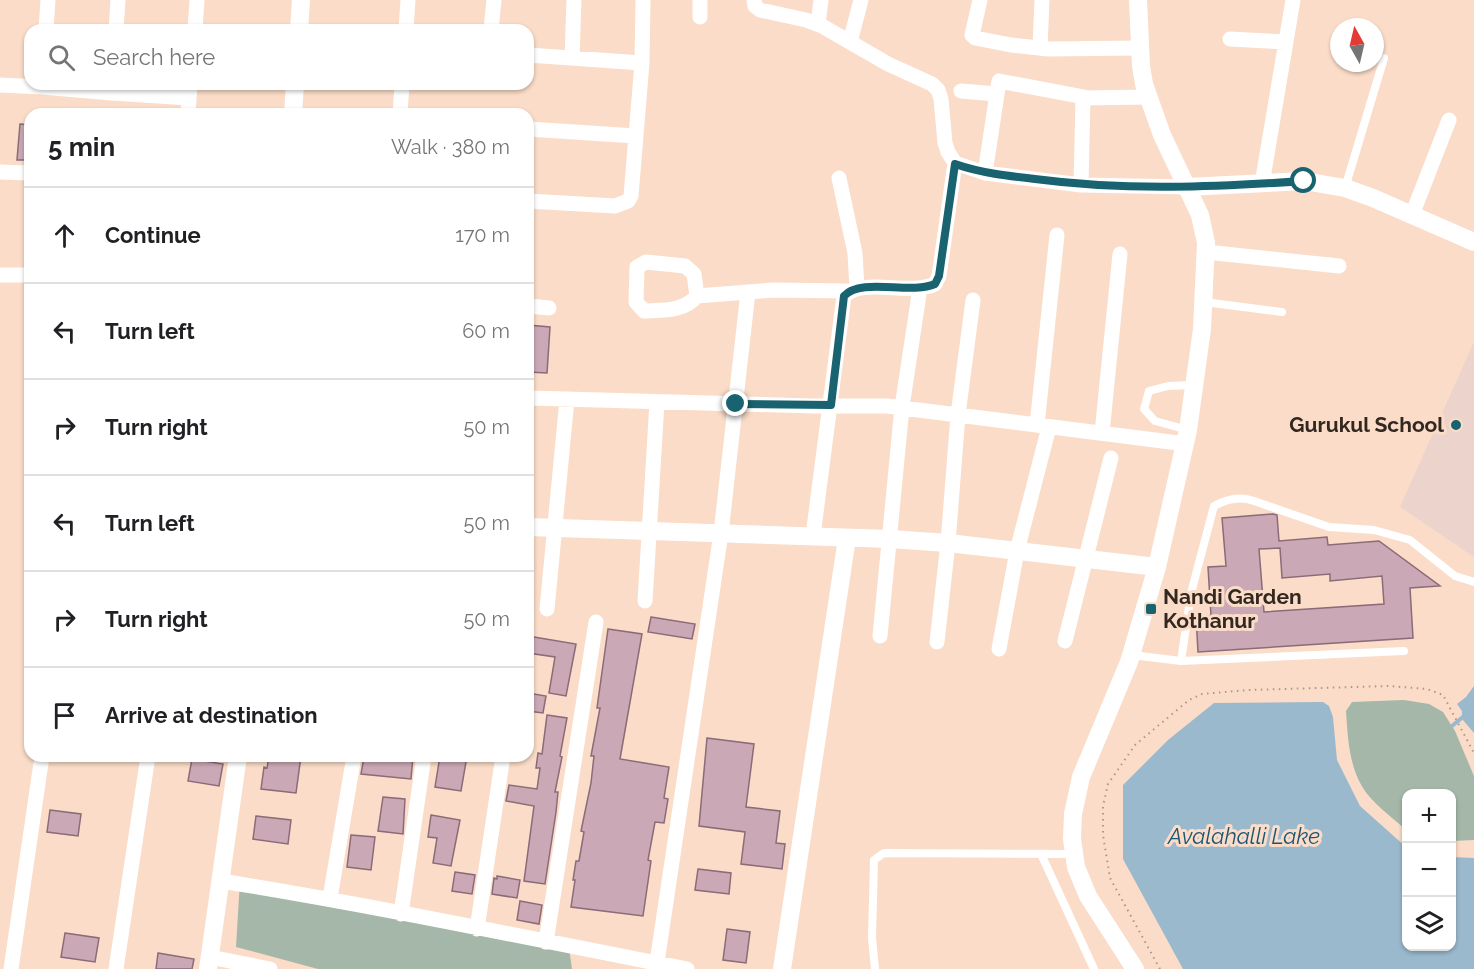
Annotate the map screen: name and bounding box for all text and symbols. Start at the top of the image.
north arrow [1330,18,1384,72]
search box [24,24,534,90]
icon: search [45,41,78,74]
text: Search here [93,44,215,70]
text: 5 min [48,132,115,162]
text: Walk · 380 m [391,135,510,159]
route start [1290,167,1316,193]
icon: ahead [48,219,81,252]
text: Continue [105,222,201,248]
text: 170 m [455,223,510,247]
icon: left [48,315,81,348]
text: Turn left [105,318,195,344]
text: 60 m [462,319,510,343]
route end [722,390,748,416]
icon: right [48,411,81,444]
place label: Gurukul School [1289,412,1444,437]
text: Turn right [105,414,208,440]
text: 50 m [463,415,510,439]
marker: Gurukul School [1449,418,1463,432]
icon: left [48,507,81,540]
text: Turn left [105,510,195,536]
text: 50 m [463,511,510,535]
place label: Nandi Garden Kothanur [1163,584,1302,633]
marker: Nandi Garden Kothanur [1144,602,1158,616]
icon: right [48,603,81,636]
text: Turn right [105,606,208,632]
text: 50 m [463,607,510,631]
icon: arrive [48,699,81,732]
text: Arrive at destination [105,702,318,728]
map controls [1402,789,1456,951]
button: + [1402,789,1456,843]
water label: Avalahalli Lake [1167,823,1320,849]
button: − [1402,843,1456,897]
button: layers [1402,897,1456,951]

